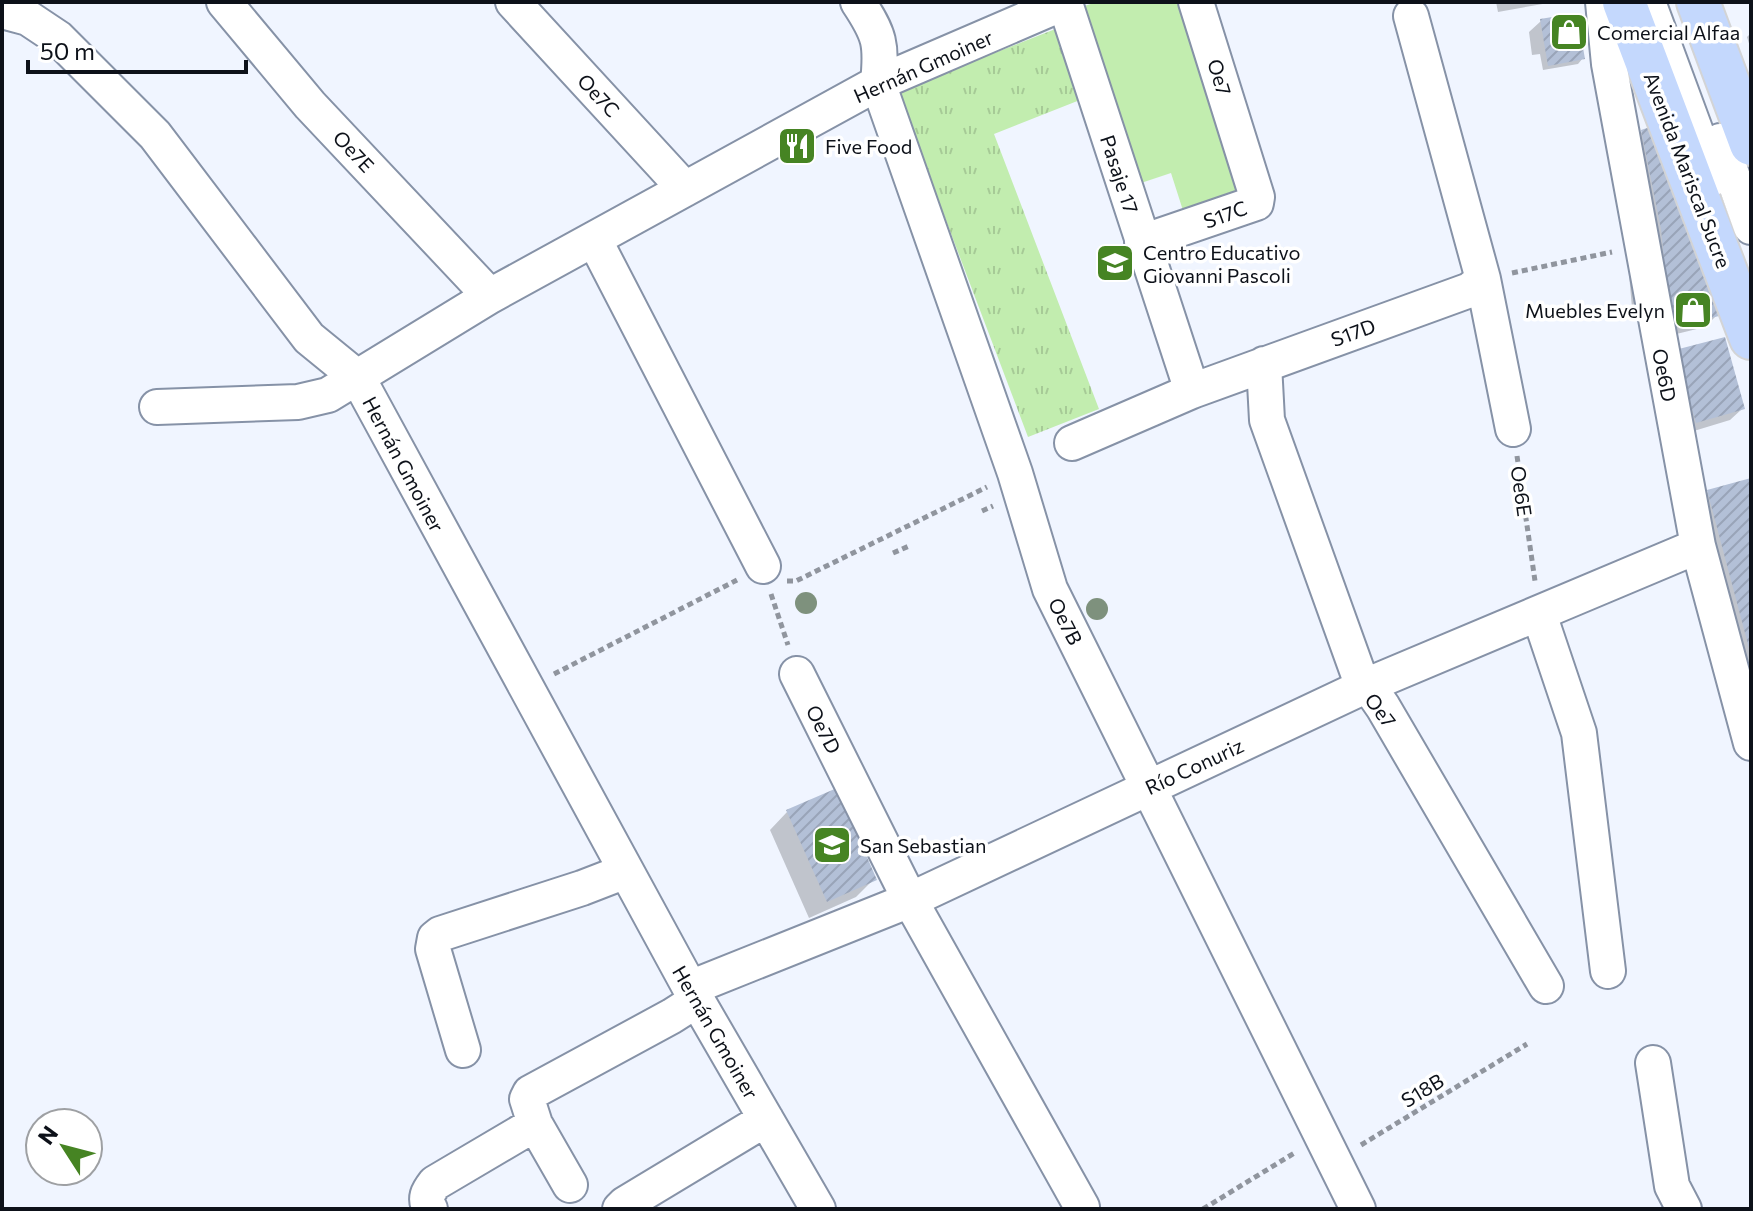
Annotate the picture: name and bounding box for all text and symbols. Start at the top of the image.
shop icon: Comercial Alfaa [1548,11,1590,53]
place label: Comercial Alfaa [1597,20,1740,44]
scale bar [28,24,246,74]
street label: Hernán Gmoiner [850,25,996,107]
text: 50 m [40,36,95,65]
street label: Oe7 [1203,56,1237,98]
street label: Oe7C [573,68,625,122]
street label: Avenida Mariscal Sucre [1640,69,1736,271]
street label: Oe7E [329,125,379,177]
restaurant icon: Five Food [776,125,818,167]
street label: Pasaje 17 [1096,132,1144,216]
place label: Five Food [825,134,912,158]
street label: S17C [1200,195,1250,233]
place label: Centro Educativo Giovanni Pascoli [1143,240,1300,287]
school or university icon: Centro Educativo Giovanni Pascoli [1094,242,1136,284]
shop icon: Muebles Evelyn [1672,289,1714,331]
place label: Muebles Evelyn [1525,298,1665,322]
street label: S17D [1327,313,1379,351]
street label: Oe6D [1648,346,1682,404]
street label: Hernán Gmoiner [358,392,450,536]
street label: Oe6E [1507,464,1537,518]
street label: Oe7B [1044,593,1088,649]
street label: Oe7 [1360,688,1402,732]
street label: Oe7D [802,701,846,757]
street label: Río Conuriz [1141,733,1247,799]
school or university icon: San Sebastian [811,824,853,866]
place label: San Sebastian [860,833,986,857]
street label: Hernán Gmoiner [668,961,764,1103]
street label: S18B [1396,1068,1448,1112]
north arrow [24,1107,104,1187]
text: N [32,1120,63,1150]

